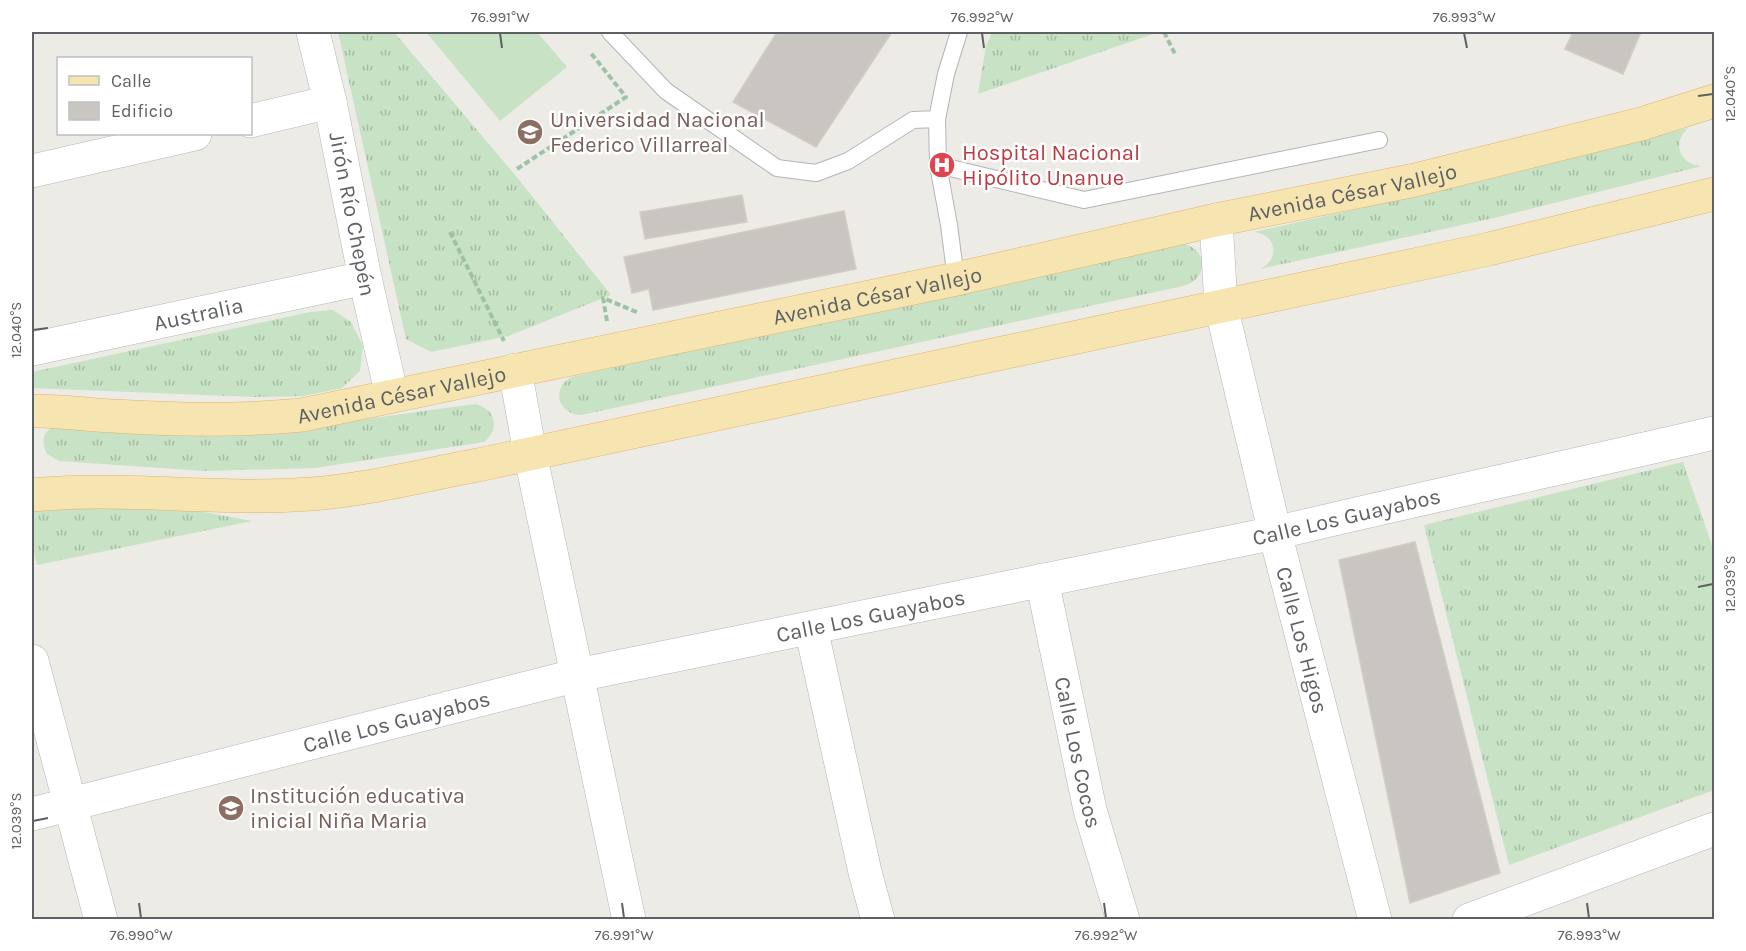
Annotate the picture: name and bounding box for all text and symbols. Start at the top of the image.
text: 76.991°W [470,8,530,26]
text: 76.992°W [951,8,1014,26]
text: 76.993°W [1432,8,1496,26]
legend [57,57,252,135]
text: 12.040°S [1721,66,1739,122]
text: Calle [111,70,151,92]
text: Edificio [111,100,173,122]
place label: Universidad Nacional Federico Villarreal [550,107,765,158]
school or university icon: Universidad Nacional Federico Villarreal [515,117,545,147]
street label: Jirón Río Chepén [323,130,381,298]
place label: Hospital Nacional Hipólito Unanue [962,140,1140,191]
hospital icon: Hospital Nacional Hipólito Unanue [927,150,957,180]
street label: Avenida César Vallejo [1246,158,1460,227]
street label: Avenida César Vallejo [771,262,985,331]
street label: Australia [151,292,246,337]
text: 12.040°S [7,302,25,358]
street label: Avenida César Vallejo [295,361,509,430]
street label: Calle Los Guayabos [1250,483,1443,551]
text: 12.039°S [1721,556,1739,612]
street label: Calle Los Higos [1270,564,1333,717]
street label: Calle Los Guayabos [774,584,968,648]
street label: Calle Los Cocos [1049,674,1107,831]
street label: Calle Los Guayabos [300,686,493,759]
place label: Institución educativa inicial Niña Maria [250,783,465,834]
text: 12.039°S [7,793,25,849]
school or university icon: Institución educativa inicial Niña Maria [216,793,246,823]
text: 76.990°W [109,926,173,944]
text: 76.991°W [594,926,654,944]
text: 76.992°W [1075,926,1138,944]
text: 76.993°W [1557,926,1621,944]

